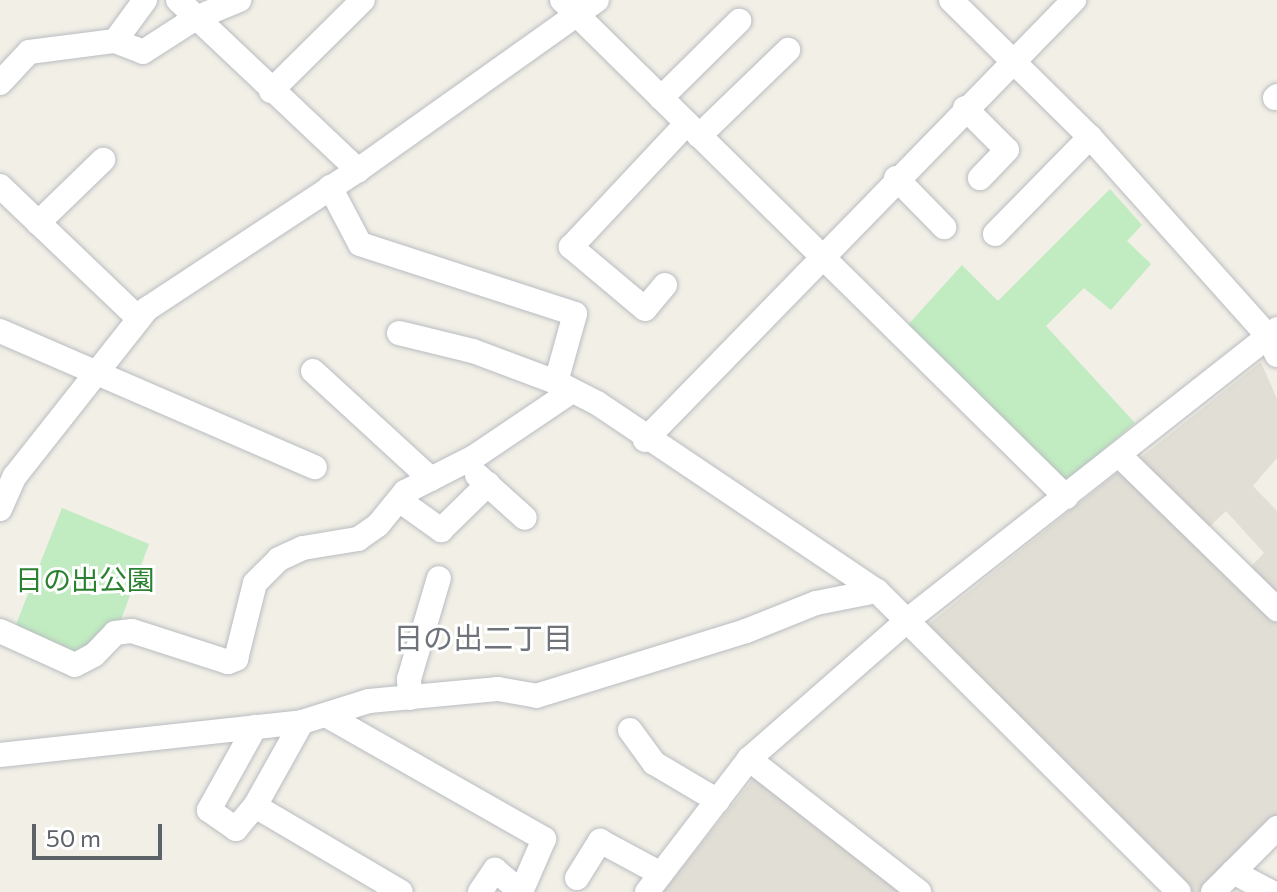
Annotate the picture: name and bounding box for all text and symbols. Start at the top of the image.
park label: 日の出公園 [15,562,155,596]
district label: 日の出二丁目 [393,619,573,655]
scale bar [36,808,166,858]
text: 50 m [46,823,101,852]

